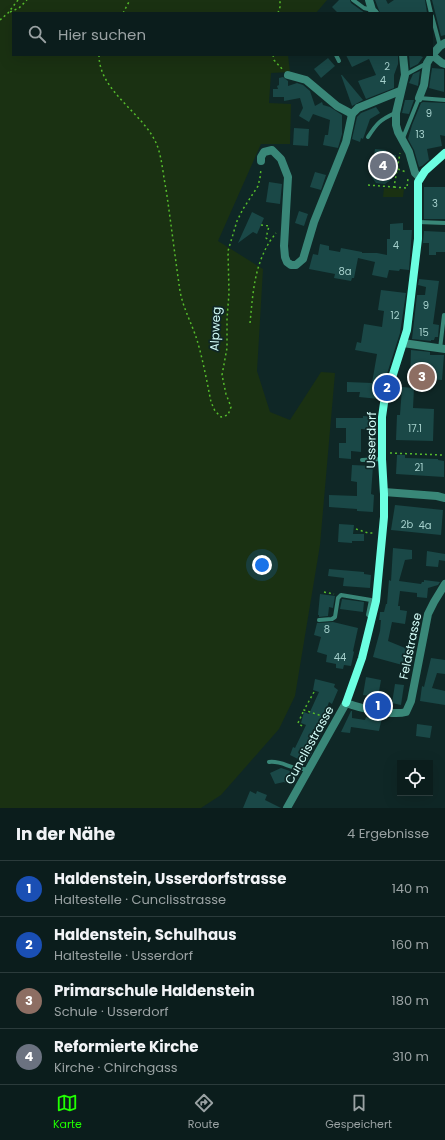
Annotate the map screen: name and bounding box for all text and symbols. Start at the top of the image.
search box [12,12,433,56]
icon: search [26,23,48,45]
text: Hier suchen [58,24,146,45]
house number: 2 [384,59,390,74]
house number: 4 [380,73,386,88]
house number: 9 [426,106,432,121]
house number: 13 [415,127,425,142]
pin: 4 [370,151,396,181]
house number: 3 [432,196,438,211]
house number: 4 [393,238,399,253]
house number: 8a [338,264,352,279]
house number: 9 [423,298,429,313]
street label: Alpweg [205,306,225,352]
house number: 12 [391,308,400,323]
house number: 15 [419,325,429,340]
pin: 3 [409,362,435,392]
pin: 2 [374,373,400,403]
street label: Usserdorf [362,411,380,469]
house number: 17.1 [408,421,422,436]
house number: 21 [415,460,423,475]
house number: 2b [401,517,413,532]
house number: 4a [418,518,432,533]
your location [252,555,272,575]
street label: Feldstrasse [395,611,425,681]
house number: 8 [324,622,330,637]
house number: 44 [334,650,346,665]
pin: 1 [365,691,391,721]
street label: Cunclisstrasse [280,703,338,787]
map controls [397,760,433,796]
button: locate [397,760,433,796]
text: In der Nähe [16,822,115,846]
text: 4 Ergebnisse [347,824,429,843]
text: Haldenstein, Usserdorfstrasse [54,868,286,889]
text: 1 [27,879,31,898]
text: 140 m [392,879,429,898]
text: Haltestelle · Cunclisstrasse [54,890,226,909]
text: Haldenstein, Schulhaus [54,924,237,945]
text: 2 [25,935,33,954]
text: 160 m [392,935,429,954]
text: Haltestelle · Usserdorf [54,946,193,965]
text: Primarschule Haldenstein [54,980,255,1001]
text: 3 [25,991,33,1010]
text: 180 m [392,991,429,1010]
text: Schule · Usserdorf [54,1002,169,1021]
text: Reformierte Kirche [54,1036,199,1057]
text: 4 [25,1047,33,1066]
text: 310 m [392,1047,429,1066]
text: Kirche · Chirchgass [54,1058,178,1077]
tab: Karte [53,1092,82,1133]
tab: Route [188,1092,219,1133]
tab: Gespeichert [325,1092,392,1133]

